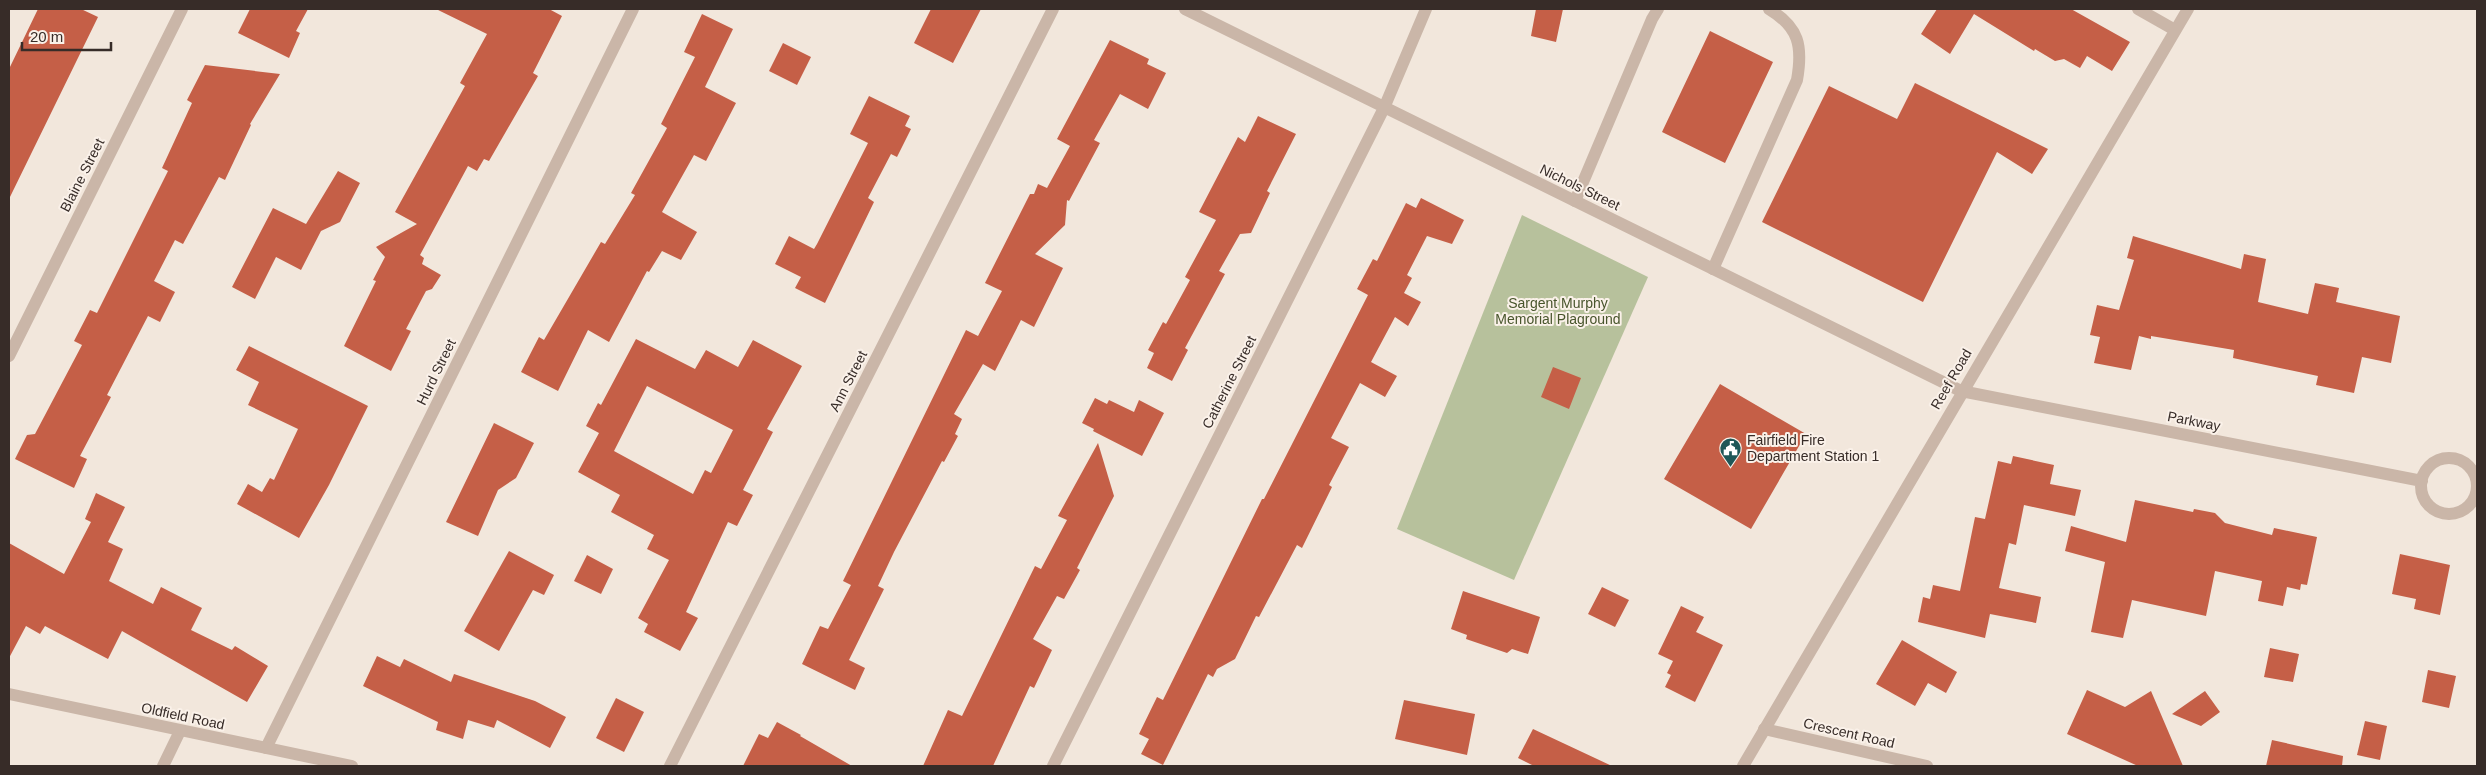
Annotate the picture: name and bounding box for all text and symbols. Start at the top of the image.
scale bar [22,20,111,52]
text: 20 m [30,28,63,45]
street label: Blaine Street [57,136,107,214]
street label: Nichols Street [1537,161,1623,213]
park label: Sargent Murphy Memorial Plaground [1495,295,1621,327]
street label: Catherine Street [1199,333,1259,431]
street label: Hurd Street [413,336,459,408]
street label: Reef Road [1927,346,1975,412]
street label: Ann Street [826,348,870,414]
street label: Parkway [2166,408,2222,434]
place label: Fairfield Fire Department Station 1 [1747,432,1880,464]
public building icon: Fairfield Fire Department Station 1 [1719,436,1743,467]
street label: Oldfield Road [140,699,226,733]
street label: Crescent Road [1802,715,1896,751]

